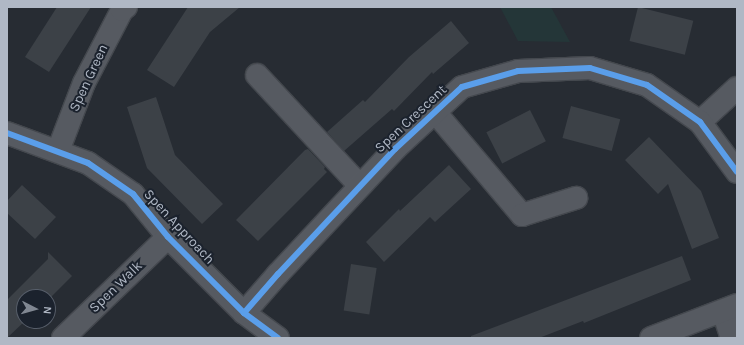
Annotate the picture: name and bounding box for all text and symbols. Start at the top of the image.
street label: Spen Green [66,42,112,114]
street label: Spen Crescent [372,82,450,156]
street label: Spen Approach [140,186,218,268]
street label: Spen Walk [86,258,146,316]
north arrow [16,289,56,329]
text: N [41,306,54,315]

